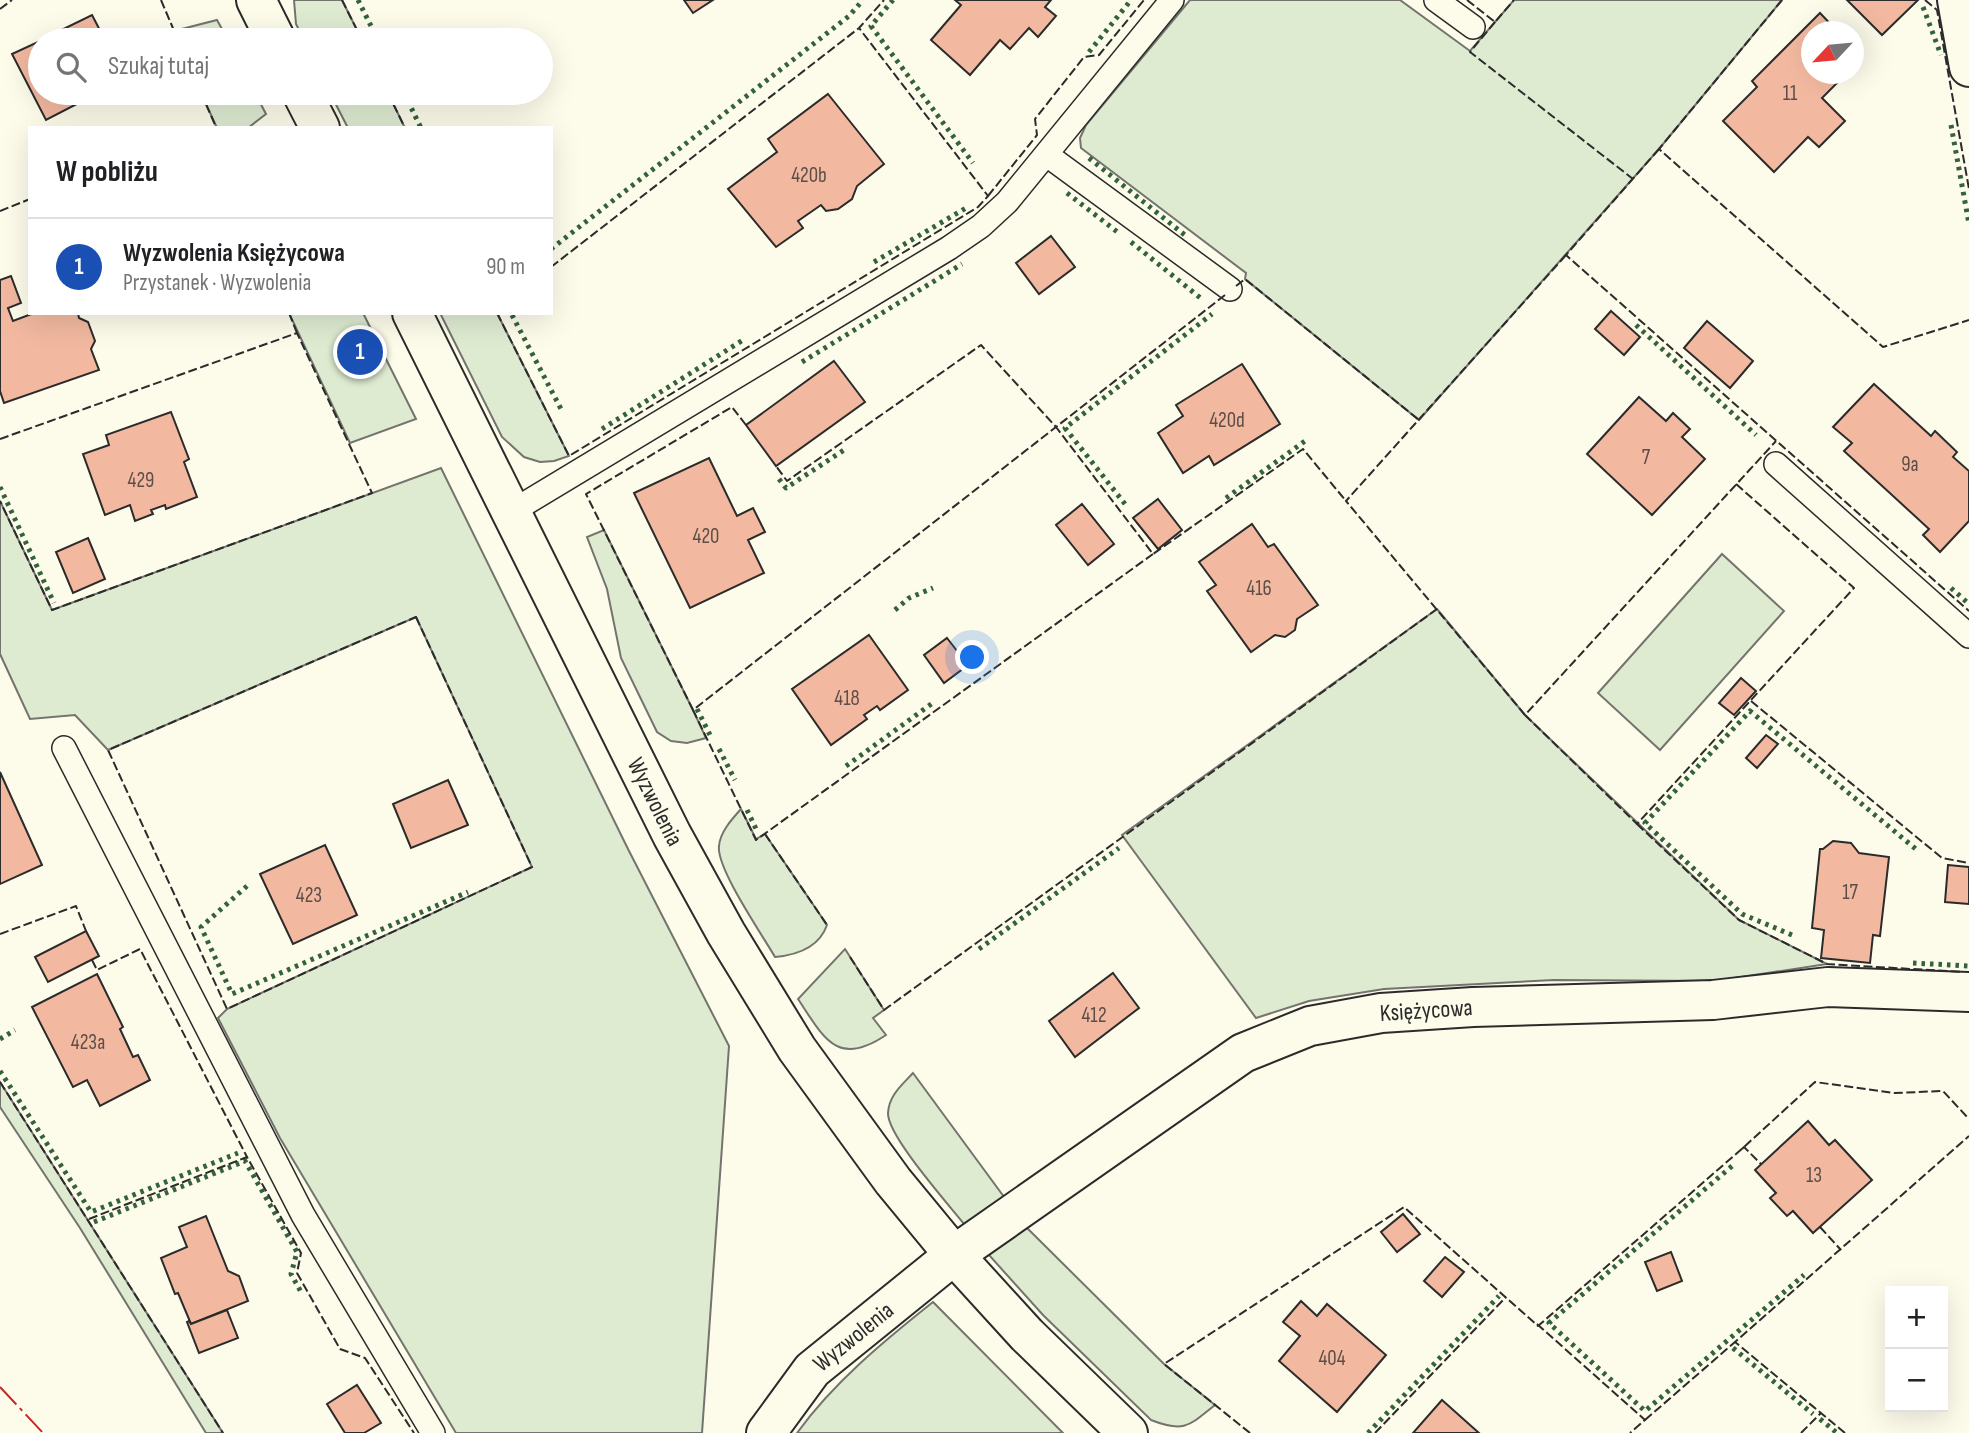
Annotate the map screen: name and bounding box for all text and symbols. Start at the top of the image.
north arrow [1801,21,1864,84]
search box [28,28,553,105]
icon: search [52,48,90,86]
text: Szukaj tutaj [108,51,209,82]
house number: 11 [1783,81,1798,106]
text: W pobliżu [56,154,158,190]
house number: 420b [791,163,827,188]
text: Wyzwolenia Księżycowa [123,238,345,269]
text: 1 [74,253,84,281]
text: 90 m [486,253,525,281]
text: Przystanek · Wyzwolenia [123,269,311,297]
pin: 1 [337,326,383,378]
house number: 420d [1209,408,1245,433]
house number: 7 [1642,445,1651,470]
house number: 9a [1901,452,1919,477]
house number: 429 [128,468,154,493]
house number: 420 [693,524,719,549]
house number: 416 [1246,576,1272,601]
your location [955,640,989,674]
house number: 418 [834,686,860,711]
street label: Wyzwolenia [621,753,690,851]
house number: 17 [1842,880,1858,905]
house number: 423 [296,883,322,908]
street label: Księżycowa [1379,993,1474,1028]
house number: 412 [1081,1003,1107,1028]
house number: 423a [71,1030,105,1055]
house number: 13 [1806,1163,1822,1188]
map controls [1885,1286,1948,1412]
button: + [1885,1286,1948,1349]
street label: Wyzwolenia [807,1296,899,1378]
house number: 404 [1319,1346,1346,1371]
button: − [1885,1349,1948,1412]

